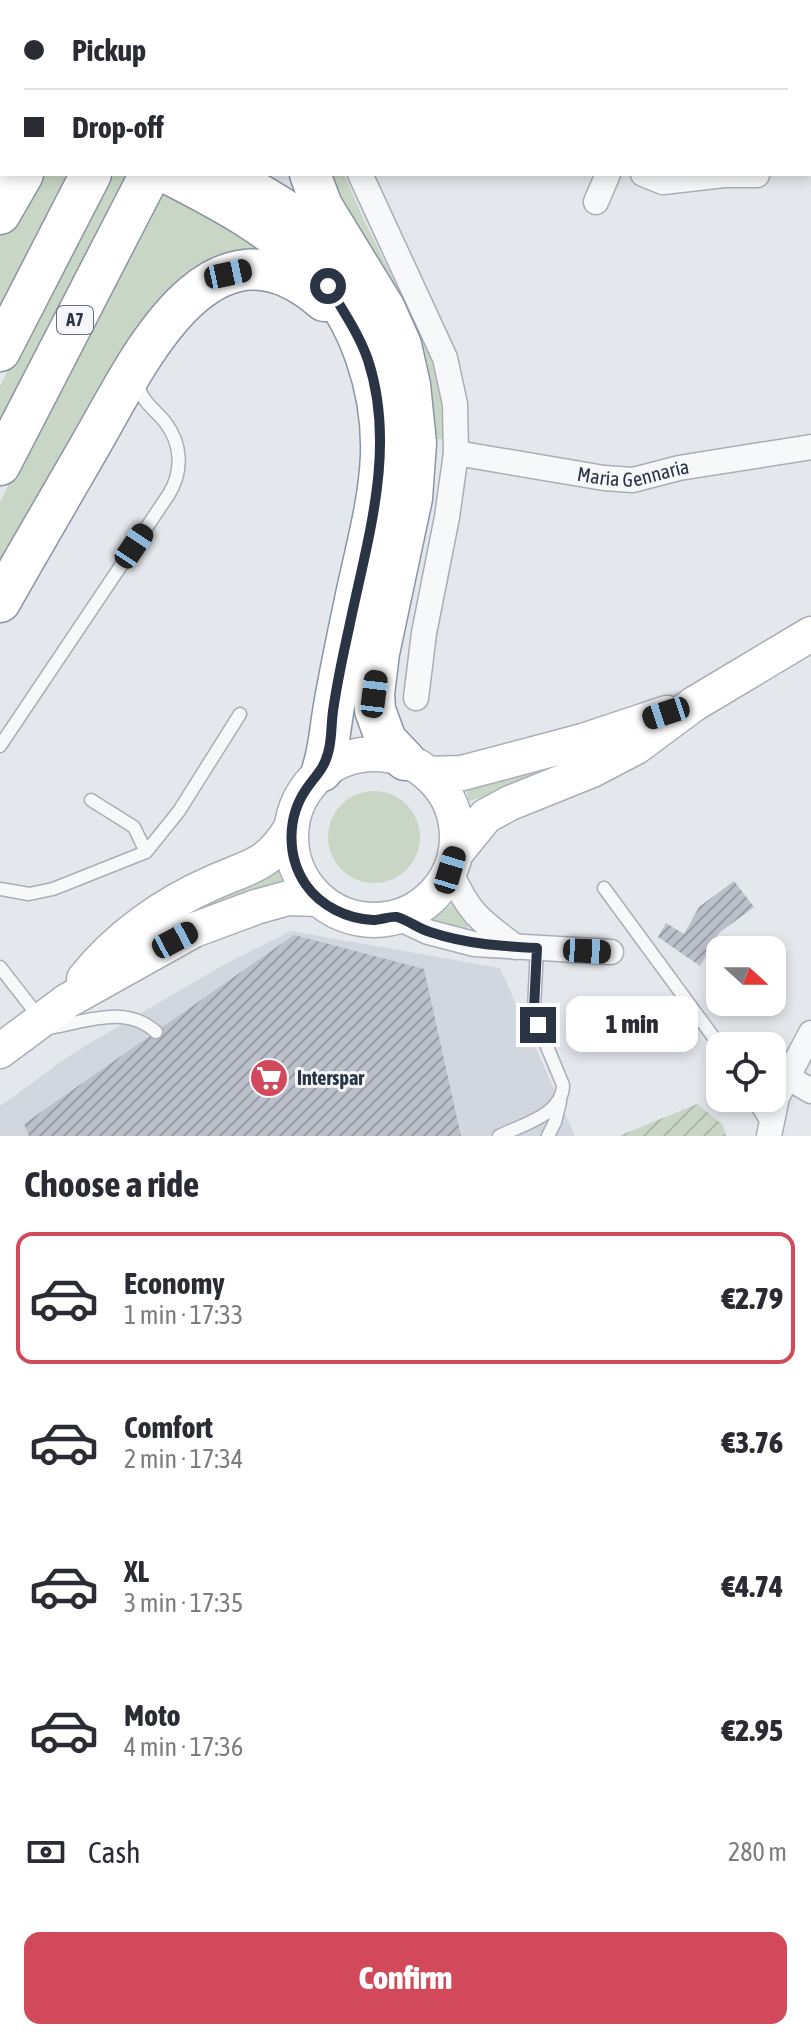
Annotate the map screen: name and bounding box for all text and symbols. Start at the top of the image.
text: Pickup [72,33,146,67]
text: Drop-off [72,110,164,144]
car [202,257,254,291]
route start [310,268,346,304]
road number: A7 [57,306,93,334]
street label: Maria Gennaria [576,455,691,491]
car [111,519,157,573]
car [359,669,389,719]
car [639,694,693,732]
car [432,844,468,896]
car [148,918,202,962]
north arrow [706,936,786,1016]
map controls [706,936,786,1112]
car [562,938,612,964]
callout: 1 min [566,997,698,1053]
route end [520,1007,556,1043]
text: 1 min [605,1009,659,1039]
button: locate [706,1032,786,1112]
supermarket icon: Interspar [248,1057,290,1099]
place label: Interspar [297,1066,365,1089]
text: Choose a ride [24,1163,199,1205]
icon: car [28,1262,100,1334]
text: Economy [124,1266,225,1300]
text: €2.79 [722,1281,783,1315]
text: 1 min · 17:33 [124,1300,243,1330]
icon: car [28,1406,100,1478]
text: Comfort [124,1410,213,1444]
text: €3.76 [722,1425,783,1459]
text: 2 min · 17:34 [124,1444,243,1474]
icon: car [28,1550,100,1622]
text: XL [124,1554,149,1588]
text: €4.74 [722,1569,783,1603]
text: 3 min · 17:35 [124,1588,243,1618]
icon: car [28,1694,100,1766]
text: Moto [124,1698,181,1732]
text: €2.95 [722,1713,783,1747]
text: 4 min · 17:36 [124,1732,243,1762]
icon: cash [24,1830,68,1874]
text: Cash [88,1835,141,1869]
text: 280 m [728,1837,787,1867]
button: Confirm [24,1932,787,2024]

